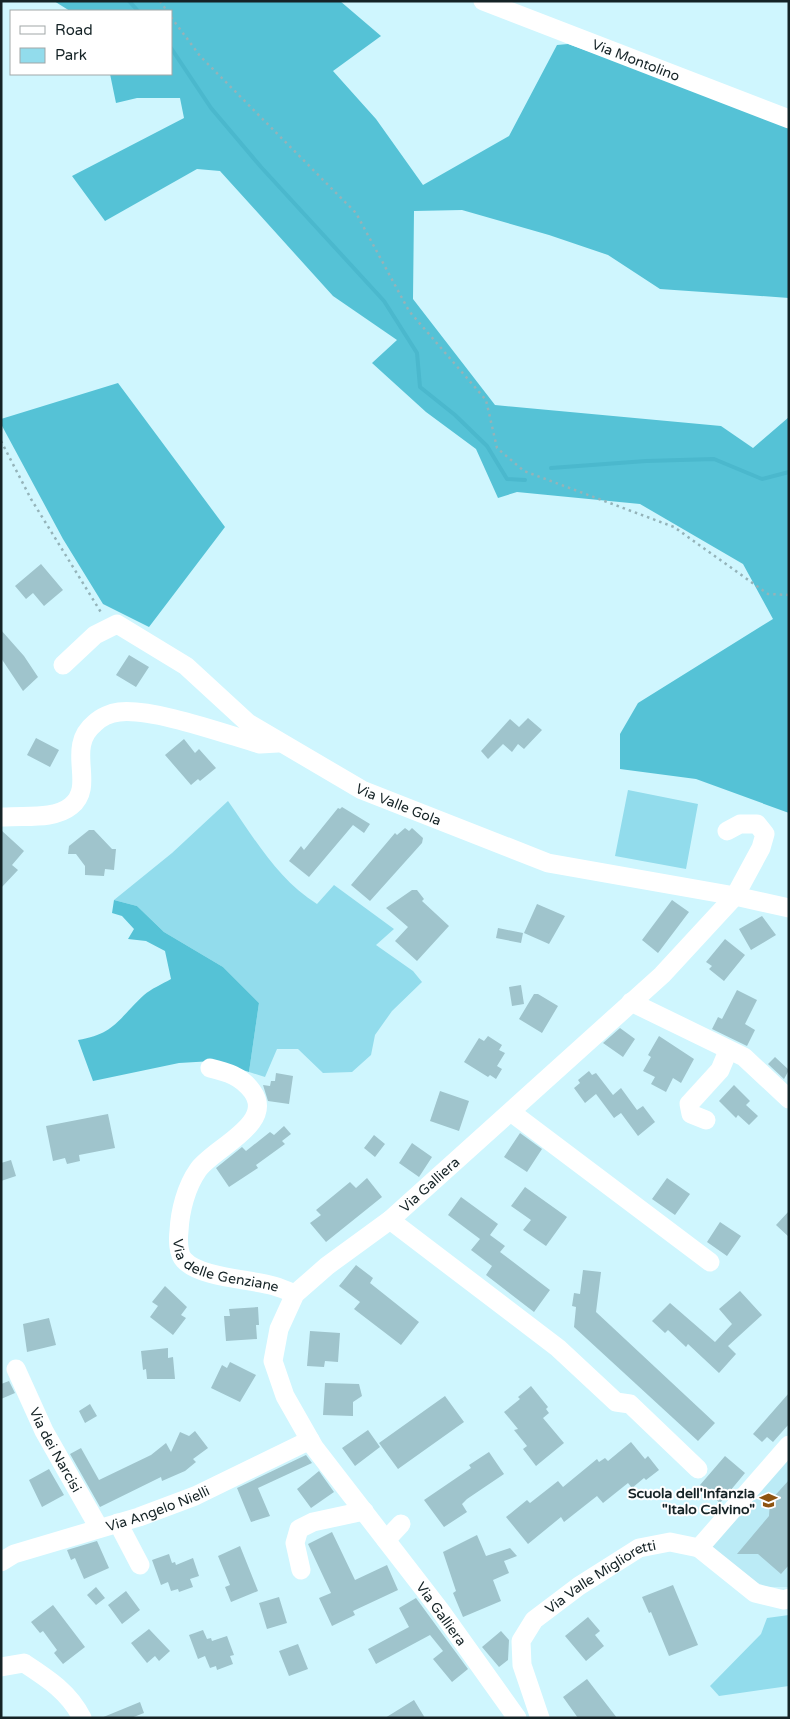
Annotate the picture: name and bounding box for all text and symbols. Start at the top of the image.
legend [10,10,172,75]
text: Road [55,21,93,39]
street label: Via Montolino [590,35,682,85]
text: Park [55,46,87,64]
street label: Via Valle Gola [353,780,444,829]
street label: Via Galliera [396,1153,463,1216]
street label: Via delle Genziane [170,1238,281,1295]
street label: Via dei Narcisi [26,1405,85,1495]
street label: Via Angelo Nielli [104,1482,212,1535]
place label: Scuola dell'Infanzia "Italo Calvino" [628,1485,755,1518]
school or university icon: Scuola dell'Infanzia "Italo Calvino" [759,1491,779,1511]
street label: Via Valle Miglioretti [542,1536,657,1617]
street label: Via Galliera [412,1579,470,1649]

